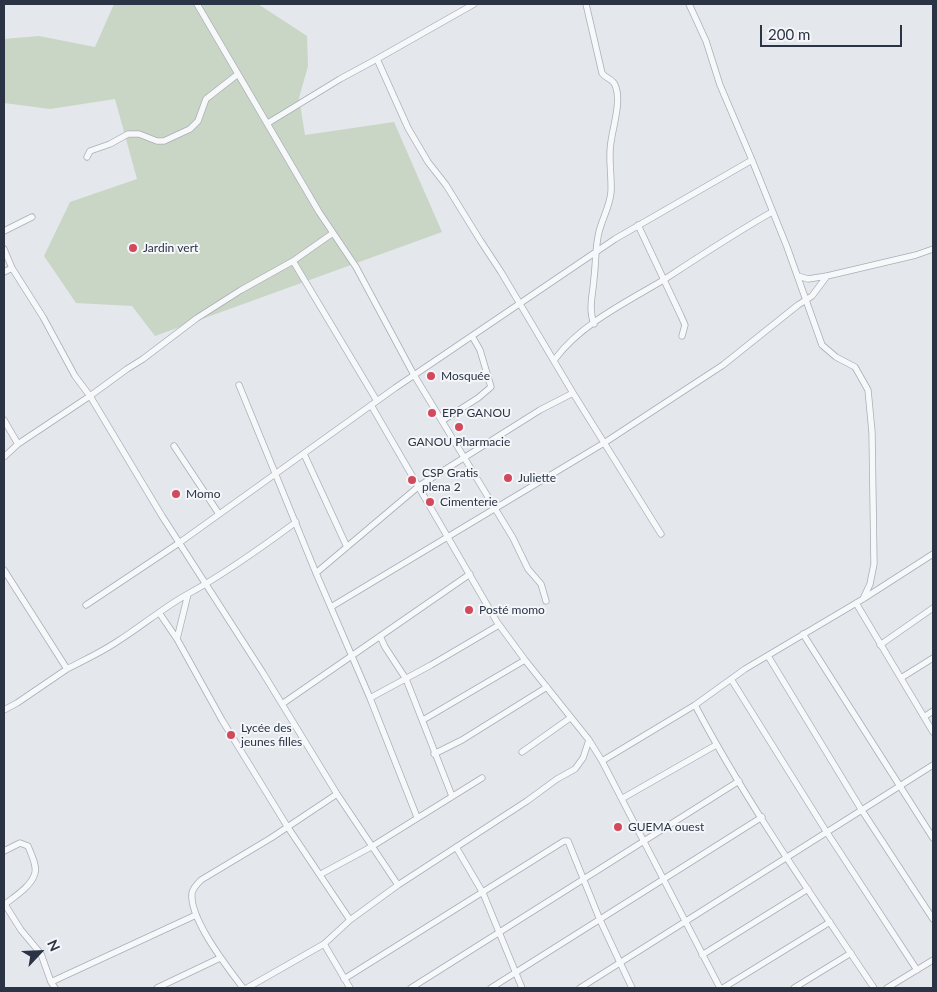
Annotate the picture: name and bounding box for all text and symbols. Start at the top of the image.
scale bar [762,15,904,47]
text: 200 m [768,25,810,43]
place label: Jardin vert [143,241,198,255]
marker: Jardin vert [127,242,139,254]
place label: Mosquée [441,369,490,383]
marker: Mosquée [425,370,437,382]
place label: EPP GANOU [442,406,511,420]
marker: EPP GANOU [426,407,438,419]
marker: GANOU Pharmacie [453,421,465,433]
place label: GANOU Pharmacie [408,435,510,449]
place label: CSP Gratis plena 2 [422,466,478,494]
place label: Juliette [518,471,556,485]
marker: Juliette [502,472,514,484]
marker: CSP Gratis plena 2 [406,474,418,486]
place label: Momo [186,487,220,501]
marker: Momo [170,488,182,500]
place label: Cimenterie [440,495,498,509]
marker: Cimenterie [424,496,436,508]
place label: Posté momo [479,603,545,617]
marker: Posté momo [463,604,475,616]
place label: Lycée des jeunes filles [241,721,302,749]
marker: Lycée des jeunes filles [225,729,237,741]
place label: GUEMA ouest [628,820,704,834]
marker: GUEMA ouest [612,821,624,833]
north arrow [15,927,65,977]
text: N [44,937,64,954]

